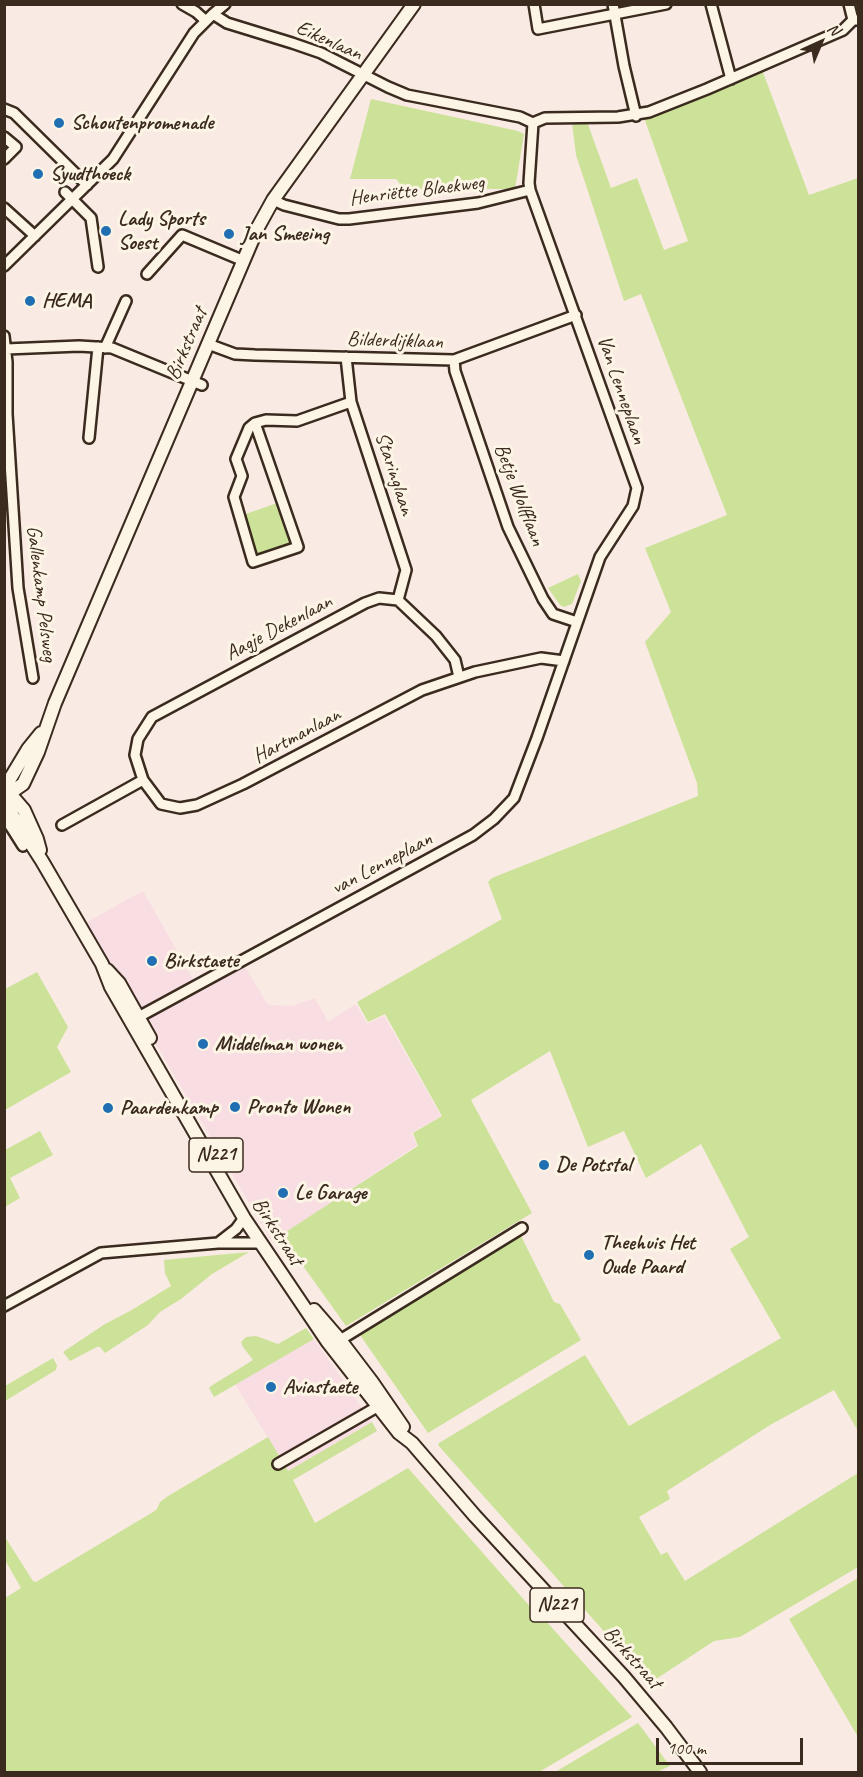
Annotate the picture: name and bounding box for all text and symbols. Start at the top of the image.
north arrow [791,12,851,72]
street label: Eikenlaan [292,15,366,67]
text: N [823,18,844,40]
place label: Schoutenpromenade [71,110,213,136]
marker: Schoutenpromenade [52,116,66,130]
place label: Syudthoeck [50,161,130,187]
marker: Syudthoeck [31,167,45,181]
street label: Henriëtte Blaekweg [348,170,486,212]
place label: Lady Sports Soest [118,206,205,256]
place label: Jan Smeeing [241,221,329,247]
marker: Lady Sports Soest [99,224,113,238]
marker: Jan Smeeing [222,227,236,241]
place label: HEMA [42,288,91,314]
marker: HEMA [23,294,37,308]
street label: Birkstraat [161,304,213,384]
street label: Bilderdijklaan [347,327,443,355]
street label: Van Lenneplaan [591,332,651,448]
street label: Staringlaan [369,429,419,519]
street label: Betje Wolfflaan [488,440,550,550]
street label: Gallenkamp Pelsweg [20,524,62,664]
street label: Aagje Dekenlaan [221,589,337,667]
street label: Hartmanlaan [249,702,345,770]
street label: van Lenneplaan [327,827,437,901]
place label: Birkstaete [164,948,239,974]
marker: Birkstaete [145,954,159,968]
place label: Middelman wonen [215,1031,342,1057]
marker: Middelman wonen [196,1037,210,1051]
place label: Pronto Wonen [247,1094,350,1120]
place label: Paardenkamp [120,1095,218,1121]
marker: Pronto Wonen [228,1100,242,1114]
marker: Paardenkamp [101,1101,115,1115]
road number: N221 [189,1138,243,1172]
place label: De Potstal [556,1152,631,1178]
marker: De Potstal [537,1158,551,1172]
place label: Le Garage [295,1180,367,1206]
marker: Le Garage [276,1186,290,1200]
street label: Birkstraat [246,1193,308,1271]
place label: Theehuis Het Oude Paard [601,1230,695,1280]
marker: Theehuis Het Oude Paard [582,1248,596,1262]
place label: Aviastaete [283,1374,358,1400]
marker: Aviastaete [264,1380,278,1394]
road number: N221 [530,1588,584,1622]
street label: Birkstraat [597,1621,667,1695]
scale bar [659,1726,806,1764]
text: 100 m [667,1737,706,1759]

